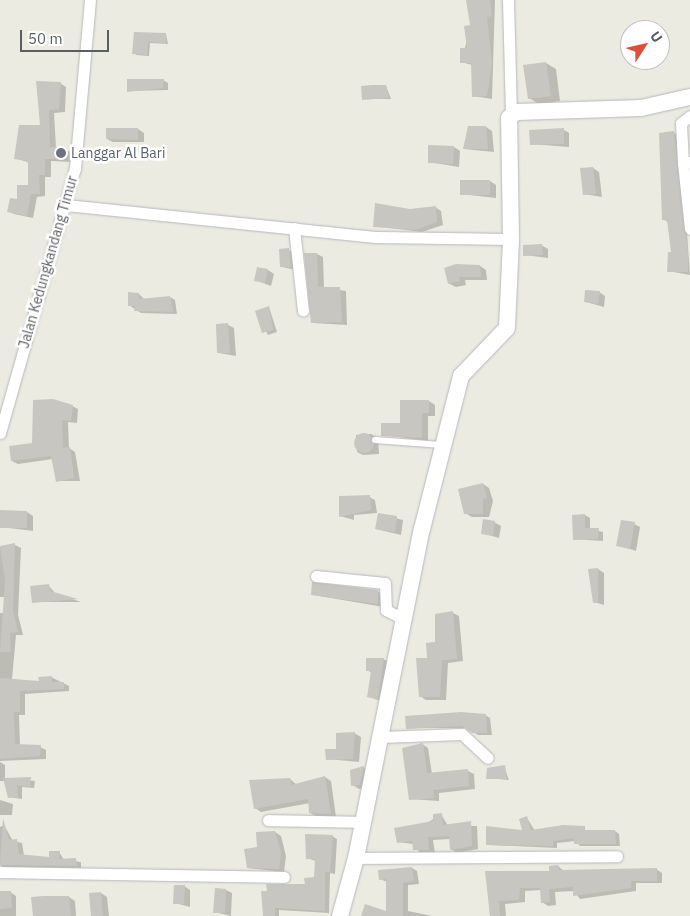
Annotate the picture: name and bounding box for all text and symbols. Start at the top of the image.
scale bar [22,20,111,52]
north arrow [620,20,670,70]
text: U [646,28,667,46]
text: 50 m [28,29,63,48]
place label: Langgar Al Bari [71,145,165,161]
marker: Langgar Al Bari [55,147,67,159]
street label: Jalan Kedungkandang Timur [15,174,81,350]

